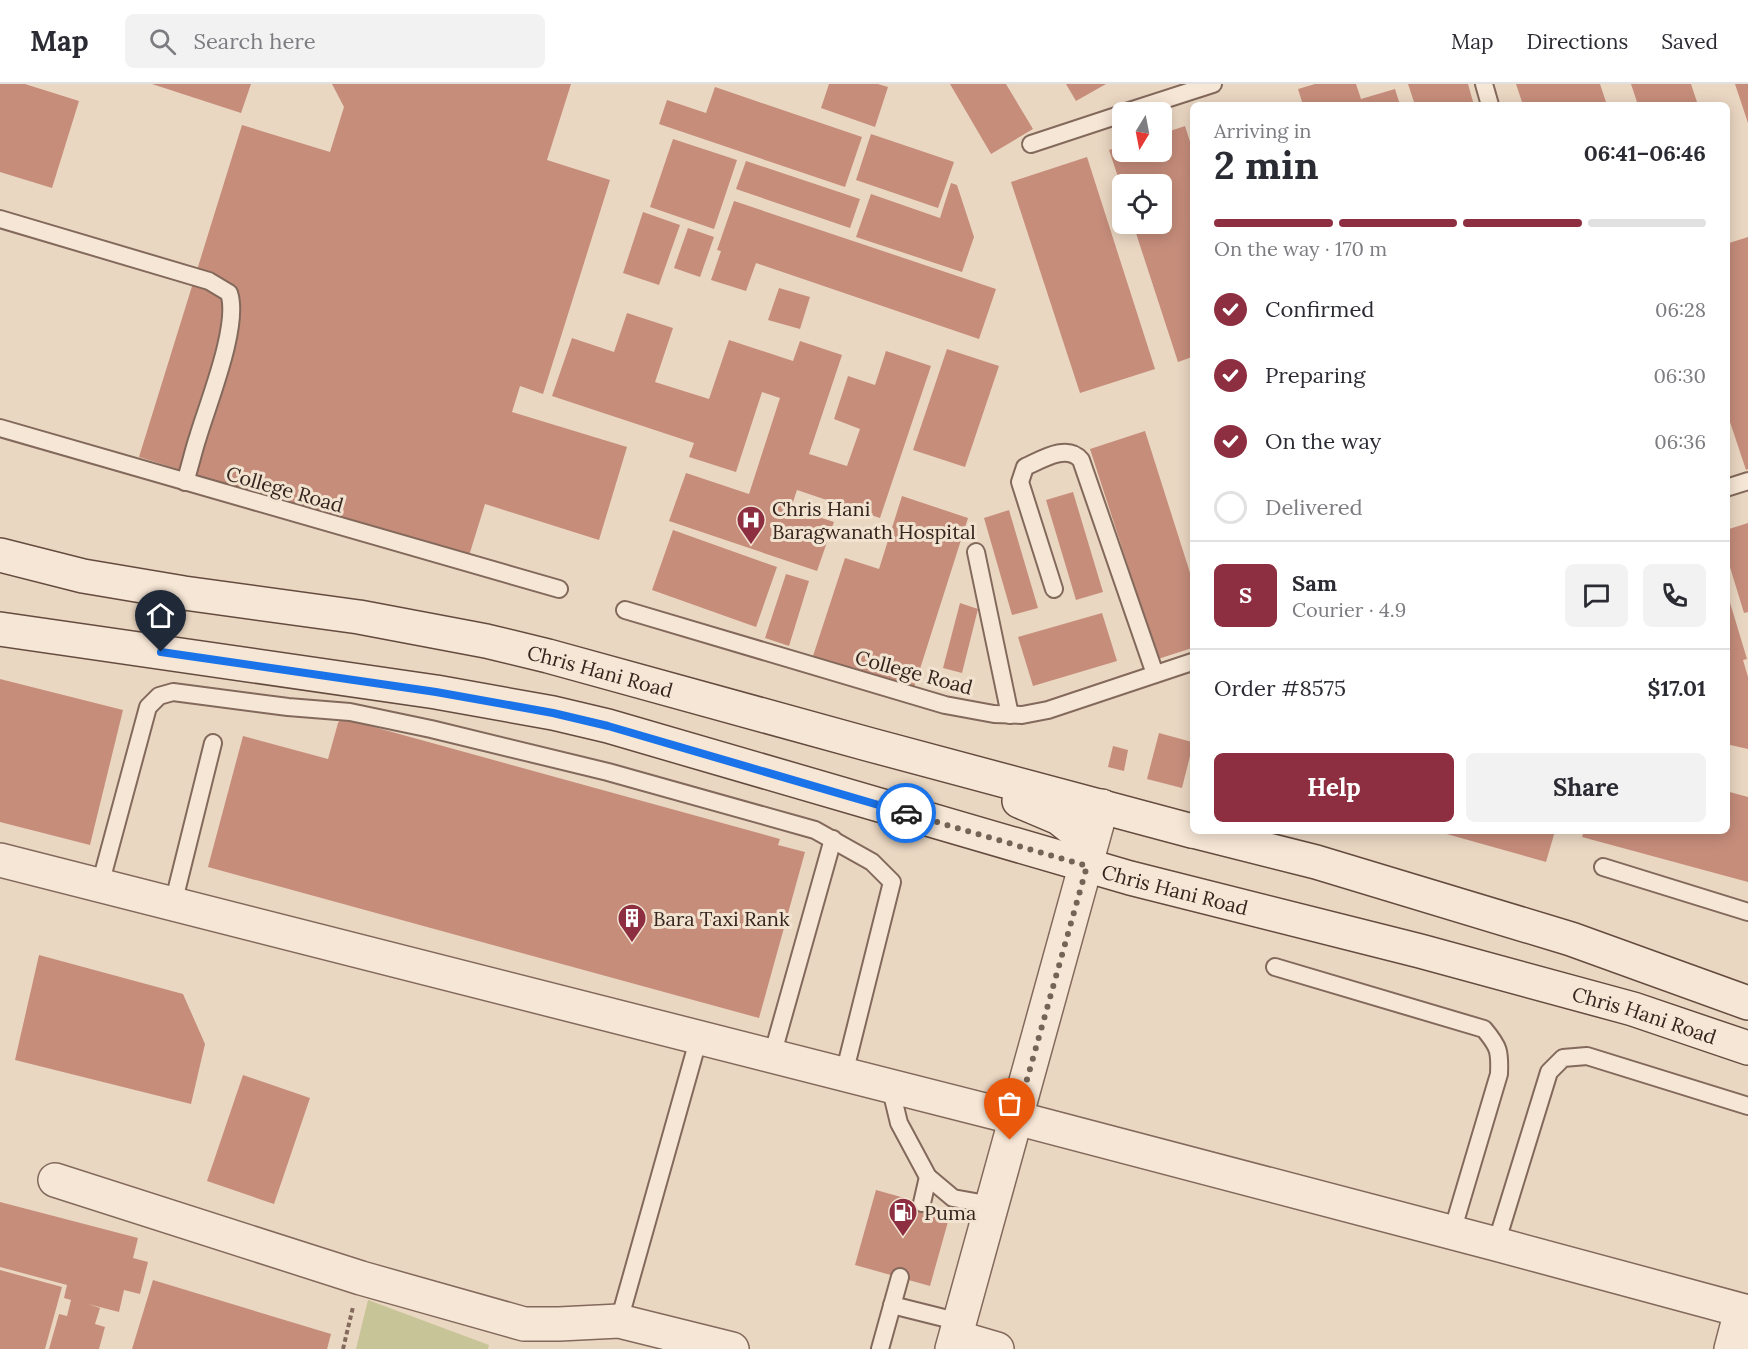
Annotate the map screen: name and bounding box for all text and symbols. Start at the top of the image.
search box [125,14,545,68]
text: Map [30,23,89,59]
icon: search [146,25,179,58]
text: Search here [194,27,316,55]
text: Map [1451,28,1494,55]
text: Directions [1527,28,1628,55]
text: Saved [1661,28,1718,55]
north arrow [1112,102,1172,162]
map controls [1112,102,1172,234]
text: Arriving in [1214,118,1311,143]
text: 06:41–06:46 [1584,139,1706,167]
text: 2 min [1214,140,1319,190]
button: locate [1112,174,1172,234]
text: On the way · 170 m [1214,236,1387,261]
icon: check [1214,293,1247,326]
text: Confirmed [1265,295,1374,323]
text: 06:28 [1655,297,1706,322]
icon: check [1214,359,1247,392]
text: Preparing [1265,361,1365,389]
text: 06:30 [1653,363,1706,388]
icon: check [1214,425,1247,458]
text: On the way [1265,427,1381,455]
text: 06:36 [1654,429,1706,454]
street label: College Road [223,460,347,518]
text: Delivered [1265,493,1363,521]
place label: Chris Hani Baragwanath Hospital [772,496,976,544]
hospital icon: Chris Hani Baragwanath Hospital [735,504,767,546]
button: chat [1565,564,1628,627]
button: phone [1643,564,1706,627]
text: Sam [1292,569,1337,597]
text: S [1239,581,1252,609]
pin [135,590,186,652]
text: Courier · 4.9 [1292,597,1406,622]
icon: home [144,599,177,632]
street label: Chris Hani Road [525,639,676,702]
street label: College Road [852,644,976,700]
text: Order #8575 [1214,674,1346,702]
text: $17.01 [1647,674,1706,702]
button: Help [1214,753,1454,822]
button: Share [1466,753,1706,822]
courier [876,783,936,843]
icon: car [890,797,923,830]
street label: Chris Hani Road [1099,858,1251,920]
building icon: Bara Taxi Rank [616,902,648,944]
place label: Bara Taxi Rank [653,906,790,931]
street label: Chris Hani Road [1569,981,1720,1049]
pin [984,1078,1035,1140]
icon: bag [993,1087,1026,1120]
fuel station icon: Puma [887,1196,919,1238]
place label: Puma [924,1200,976,1225]

